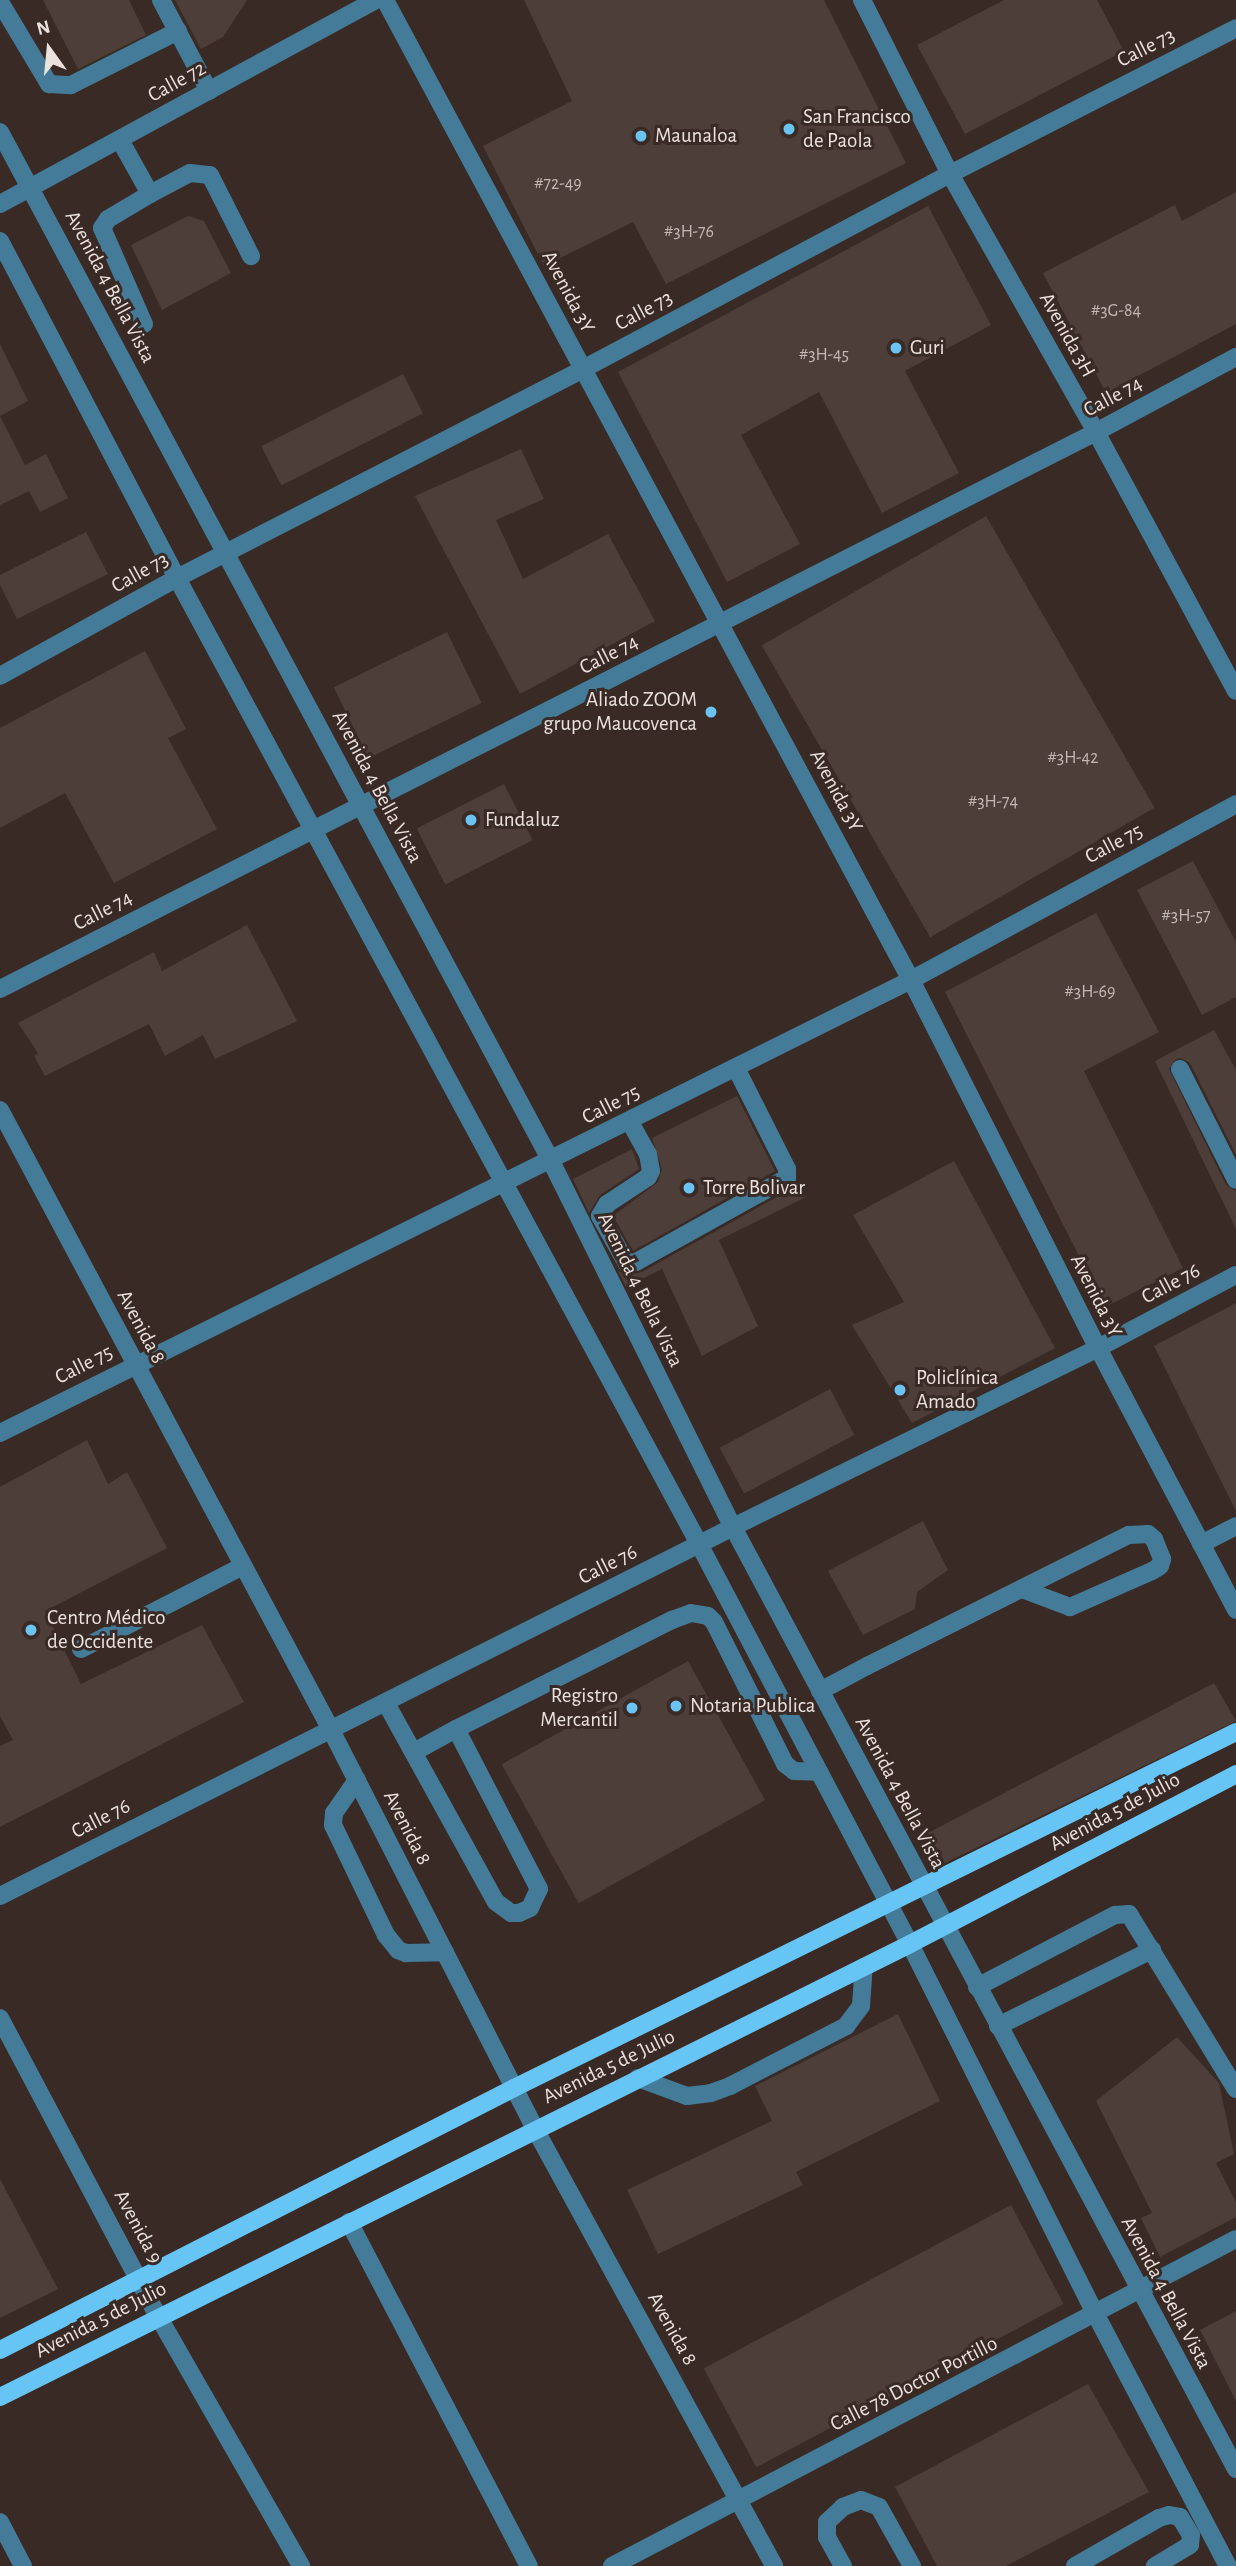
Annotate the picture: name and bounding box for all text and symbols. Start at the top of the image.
north arrow [14,14,84,84]
text: N [35,17,52,39]
street label: Calle 73 [1113,23,1179,73]
street label: Calle 72 [144,56,210,108]
place label: San Francisco de Paola [803,104,911,154]
marker: San Francisco de Paola [781,121,797,137]
place label: Maunaloa [655,123,737,149]
marker: Maunaloa [633,128,649,144]
house number: #72-49 [534,173,582,195]
street label: Avenida 4 Bella Vista [59,207,161,367]
house number: #3H-76 [664,221,714,243]
street label: Avenida 3Y [536,246,600,338]
street label: Calle 73 [611,285,677,337]
street label: Avenida 3H [1033,288,1101,382]
house number: #3G-84 [1091,300,1141,322]
place label: Guri [910,335,945,361]
marker: Guri [888,340,904,356]
house number: #3H-45 [799,344,849,366]
street label: Calle 74 [1079,371,1147,423]
street label: Calle 73 [107,547,173,599]
street label: Calle 74 [575,629,643,681]
place label: Aliado ZOOM grupo Maucovenca [543,687,697,737]
marker: Aliado ZOOM grupo Maucovenca [703,704,719,720]
street label: Avenida 4 Bella Vista [326,707,428,867]
street label: Avenida 3Y [804,745,868,837]
house number: #3H-42 [1048,747,1098,769]
house number: #3H-74 [968,791,1018,813]
place label: Fundaluz [485,807,560,833]
marker: Fundaluz [463,812,479,828]
street label: Calle 75 [1081,818,1147,870]
street label: Calle 74 [69,885,137,937]
house number: #3H-57 [1161,905,1211,927]
house number: #3H-69 [1065,981,1115,1003]
street label: Calle 75 [578,1080,644,1130]
place label: Torre Bolivar [703,1175,805,1201]
marker: Torre Bolivar [681,1180,697,1196]
street label: Avenida 4 Bella Vista [592,1209,688,1371]
street label: Avenida 3Y [1064,1250,1128,1342]
street label: Calle 76 [1137,1258,1205,1310]
street label: Avenida 8 [111,1286,171,1368]
street label: Calle 75 [51,1340,117,1390]
place label: Policlínica Amado [916,1365,998,1415]
marker: Policlínica Amado [890,1380,910,1400]
street label: Calle 76 [574,1540,642,1590]
place label: Centro Médico de Occidente [47,1605,165,1655]
marker: Centro Médico de Occidente [21,1620,41,1640]
place label: Registro Mercantil [540,1683,618,1733]
place label: Notaria Publica [690,1693,815,1719]
marker: Notaria Publica [668,1698,684,1714]
marker: Registro Mercantil [624,1700,640,1716]
street label: Avenida 4 Bella Vista [849,1713,951,1873]
street label: Avenida 5 de Julio [1046,1767,1184,1857]
street label: Avenida 8 [378,1787,436,1869]
street label: Calle 76 [67,1794,135,1844]
street label: Avenida 5 de Julio [539,2024,679,2110]
street label: Avenida 9 [108,2186,168,2268]
street label: Avenida 4 Bella Vista [1115,2213,1217,2373]
street label: Avenida 5 de Julio [31,2276,171,2364]
street label: Avenida 8 [642,2288,702,2370]
street label: Calle 78 Doctor Portillo [826,2331,1002,2437]

